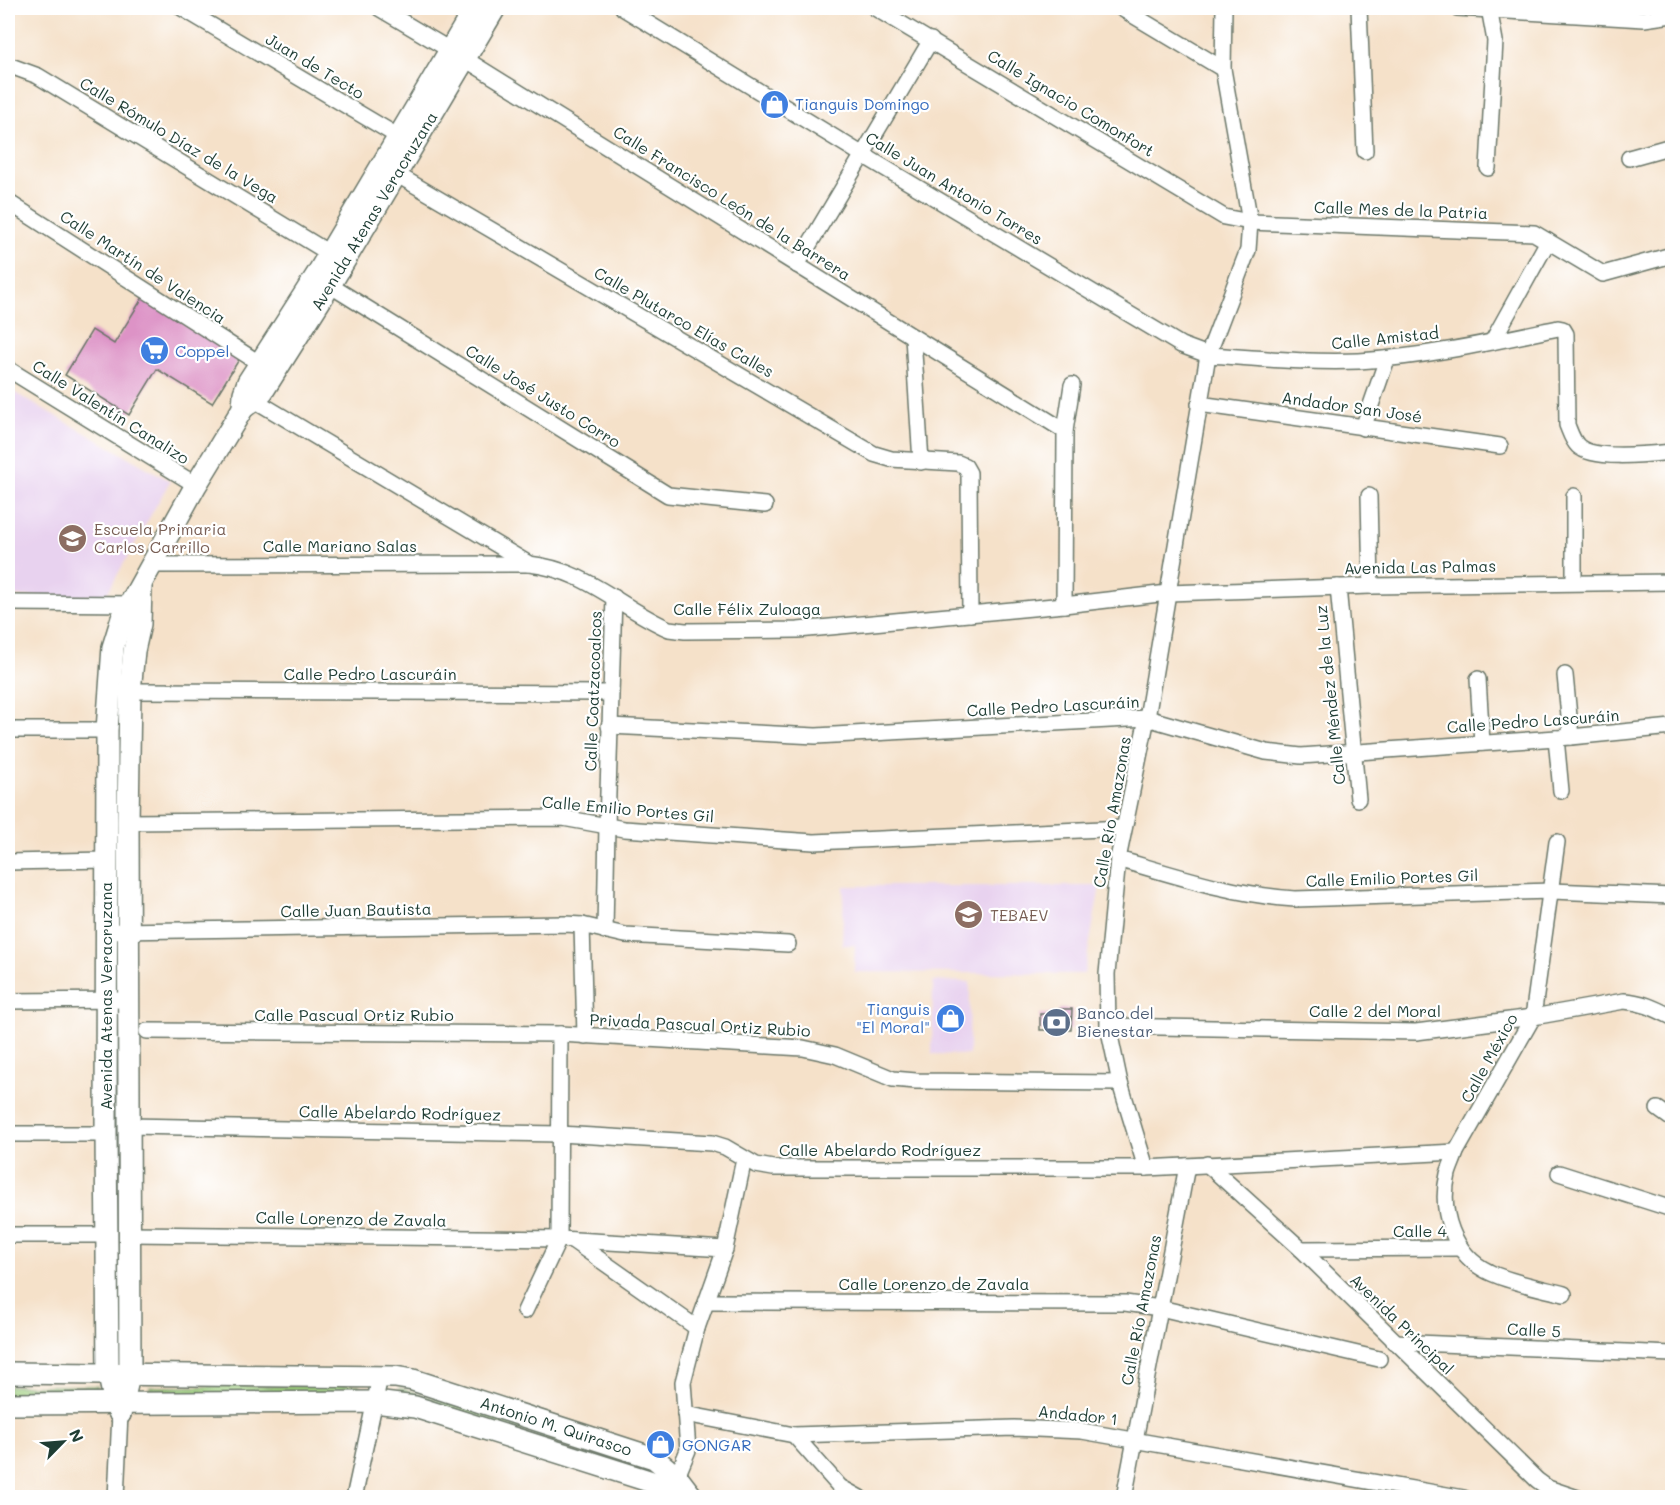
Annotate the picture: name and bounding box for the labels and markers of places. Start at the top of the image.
shop icon: Tianguis Domingo [758,88,790,120]
place label: Tianguis Domingo [795,93,929,114]
supermarket icon: Coppel [138,335,170,367]
place label: Coppel [175,340,230,361]
place label: Escuela Primaria Carlos Carrillo [94,518,226,557]
school or university icon: Escuela Primaria Carlos Carrillo [57,522,89,554]
school or university icon: TEBAEV [953,899,985,931]
place label: TEBAEV [990,904,1049,925]
place label: Tianguis "El Moral" [856,998,930,1037]
shop icon: Tianguis "El Moral" [935,1002,967,1034]
place label: Banco del Bienestar [1077,1002,1154,1041]
bank icon: Banco del Bienestar [1040,1006,1072,1038]
shop icon: GONGAR [645,1429,677,1461]
place label: GONGAR [682,1434,752,1455]

